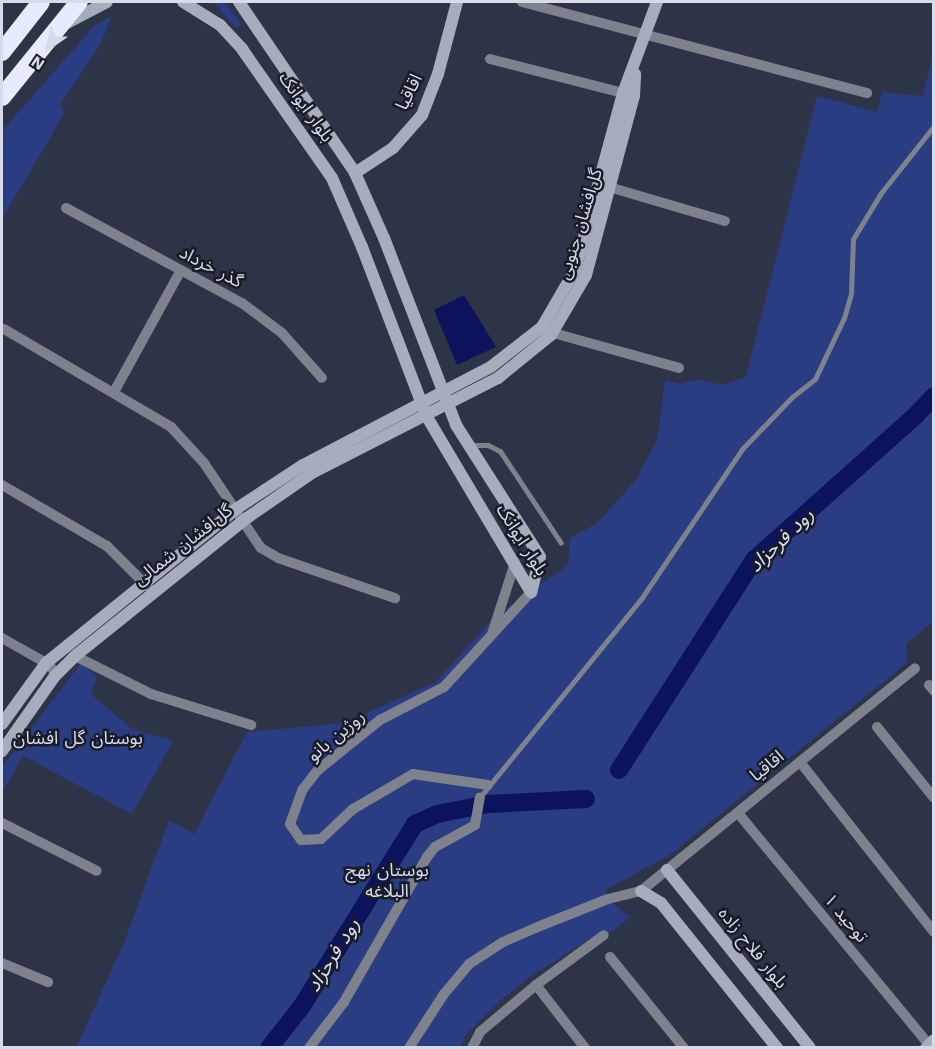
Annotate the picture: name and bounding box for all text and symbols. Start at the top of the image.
north arrow [18,18,78,78]
text: N [27,52,48,75]
street label: بلوار ایوانک [274,68,338,146]
street label: اقاقیا [391,70,427,114]
street label: گل‌افشان جنوبی [553,166,607,282]
street label: گذر خرداد [176,241,246,293]
street label: گل‌افشان شمالی [129,500,237,590]
street label: بلوار ایوانک [491,500,553,580]
water label: رود فرحزاد [743,503,819,577]
street label: روژین بانو [303,706,369,766]
park label: بوستان گل افشان [13,727,143,749]
street label: اقاقیا [746,746,788,786]
park label: بوستان نهج البلاغه [345,860,429,902]
street label: توحید ۱ [819,889,873,947]
street label: بلوار فلاح زاده [714,903,792,993]
water label: رود فرحزاد [301,914,365,996]

